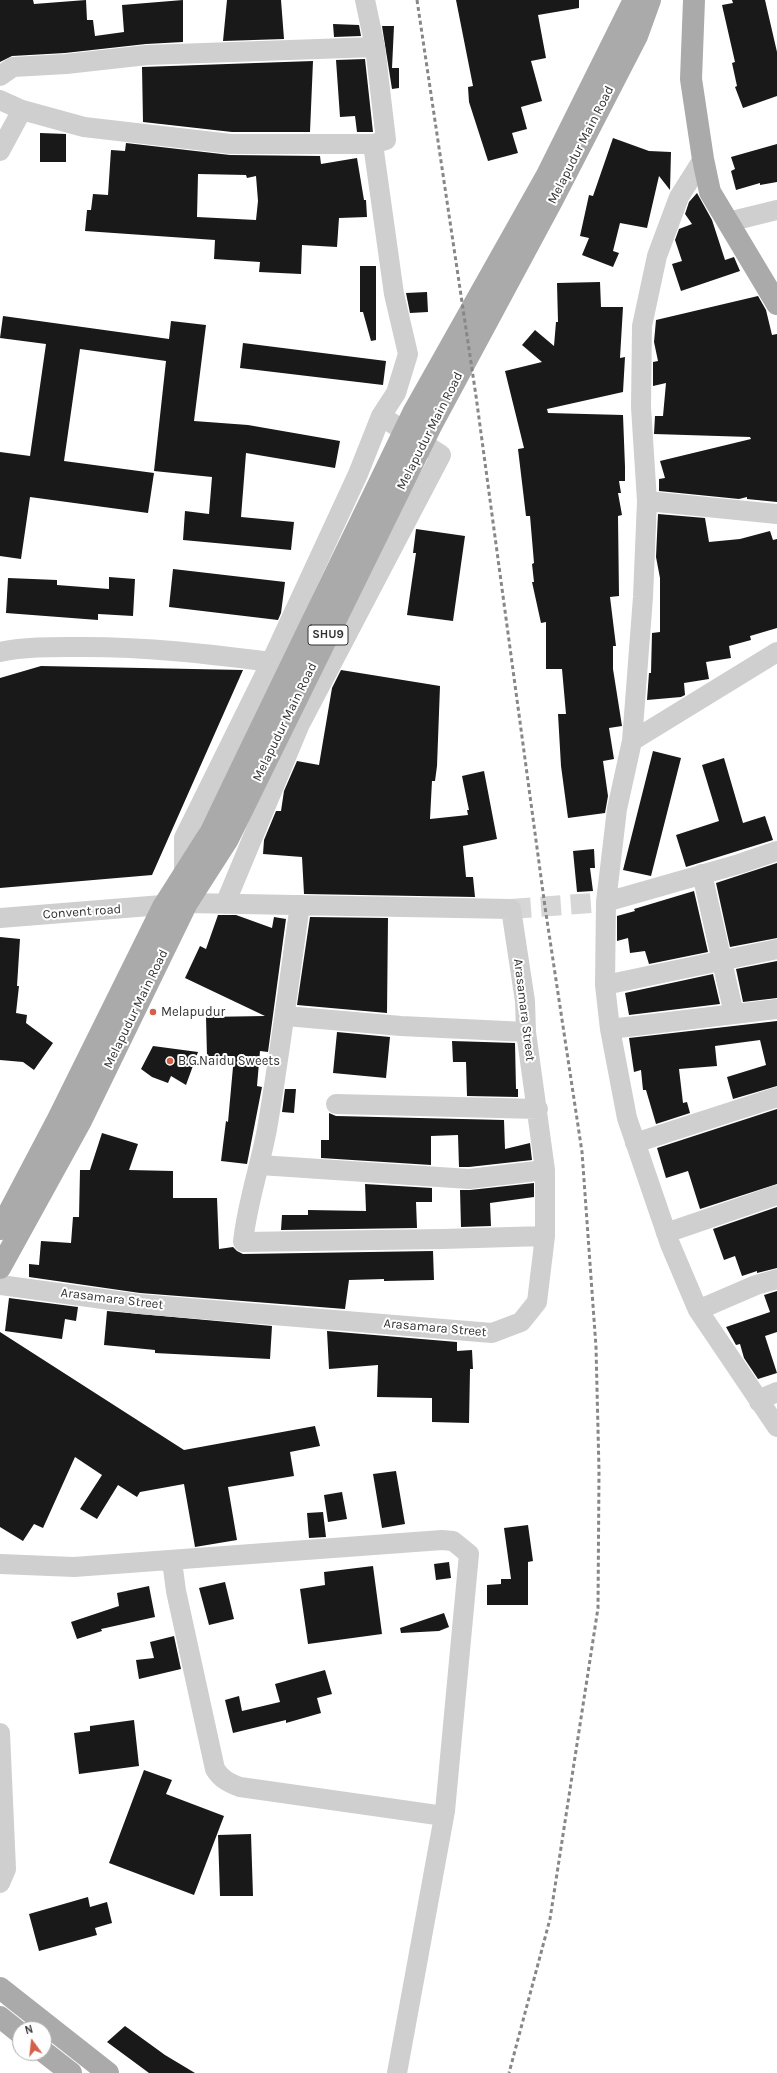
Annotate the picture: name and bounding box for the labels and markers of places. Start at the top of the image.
place label: Melapudur [161,1004,225,1020]
marker: Melapudur [148,1007,158,1017]
place label: B.G.Naidu Sweets [178,1053,280,1069]
marker: B.G.Naidu Sweets [165,1056,175,1066]

